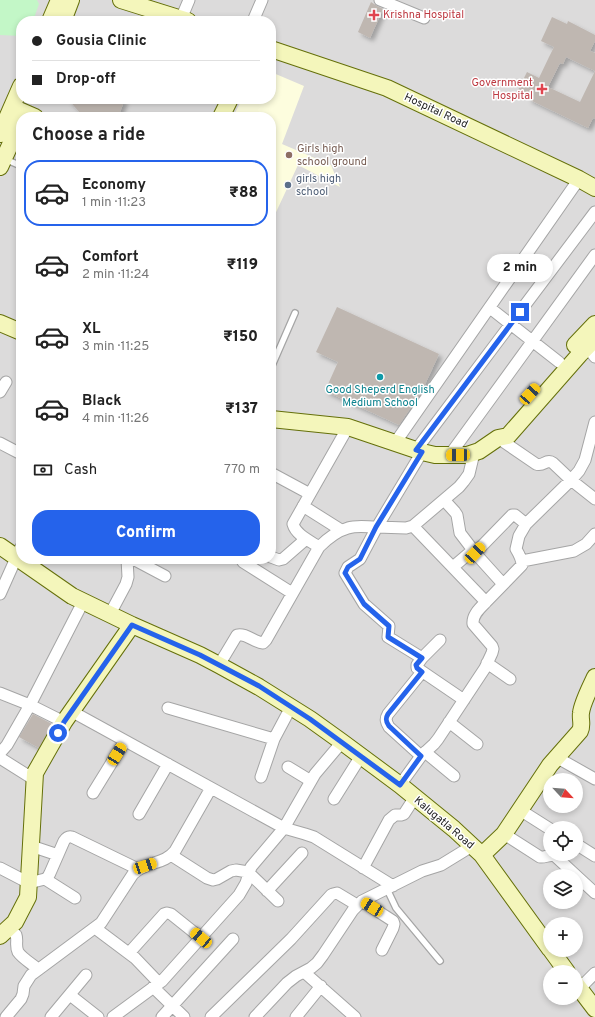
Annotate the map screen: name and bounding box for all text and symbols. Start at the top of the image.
place label: Krishna Hospital [383,8,464,22]
marker: Krishna Hospital [368,9,380,21]
text: Gousia Clinic [56,32,147,51]
text: Drop-off [56,70,116,89]
place label: Government Hospital [471,76,533,103]
marker: Government Hospital [536,83,548,95]
street label: Hospital Road [402,90,470,132]
text: Choose a ride [32,124,145,147]
place label: Girls high school ground [297,142,367,169]
marker: Girls high school ground [284,150,294,160]
place label: girls high school [296,172,341,199]
icon: car [34,175,70,211]
text: Economy [82,176,146,195]
marker: girls high school [283,180,293,190]
text: ₹88 [229,184,258,203]
text: 1 min · 11:23 [82,195,146,211]
icon: car [34,247,70,283]
text: Comfort [82,248,139,267]
callout: 2 min [487,254,553,282]
text: ₹119 [226,256,258,275]
text: 2 min [503,260,537,276]
text: 2 min · 11:24 [82,267,149,283]
route end [511,303,529,321]
icon: car [34,319,70,355]
text: XL [82,320,100,339]
text: ₹150 [223,328,258,347]
text: 3 min · 11:25 [82,339,149,355]
marker: Good Sheperd English Medium School [375,372,385,382]
car [518,381,542,407]
place label: Good Sheperd English Medium School [325,383,435,410]
icon: car [34,391,70,427]
text: Black [82,392,122,411]
text: ₹137 [225,400,258,419]
text: 4 min · 11:26 [82,411,149,427]
car [446,449,470,461]
icon: cash [32,459,54,481]
text: Cash [64,461,97,480]
text: 770 m [224,462,260,478]
button: Confirm [32,510,260,556]
car [462,540,488,566]
route start [49,724,67,742]
car [106,741,128,767]
north arrow [543,773,583,813]
map controls [543,773,583,1005]
street label: Kalugatla Road [411,794,477,852]
button: locate [543,821,583,861]
car [132,857,158,875]
button: layers [543,869,583,909]
car [359,896,385,918]
button: + [543,917,583,957]
car [188,926,214,950]
button: − [543,965,583,1005]

